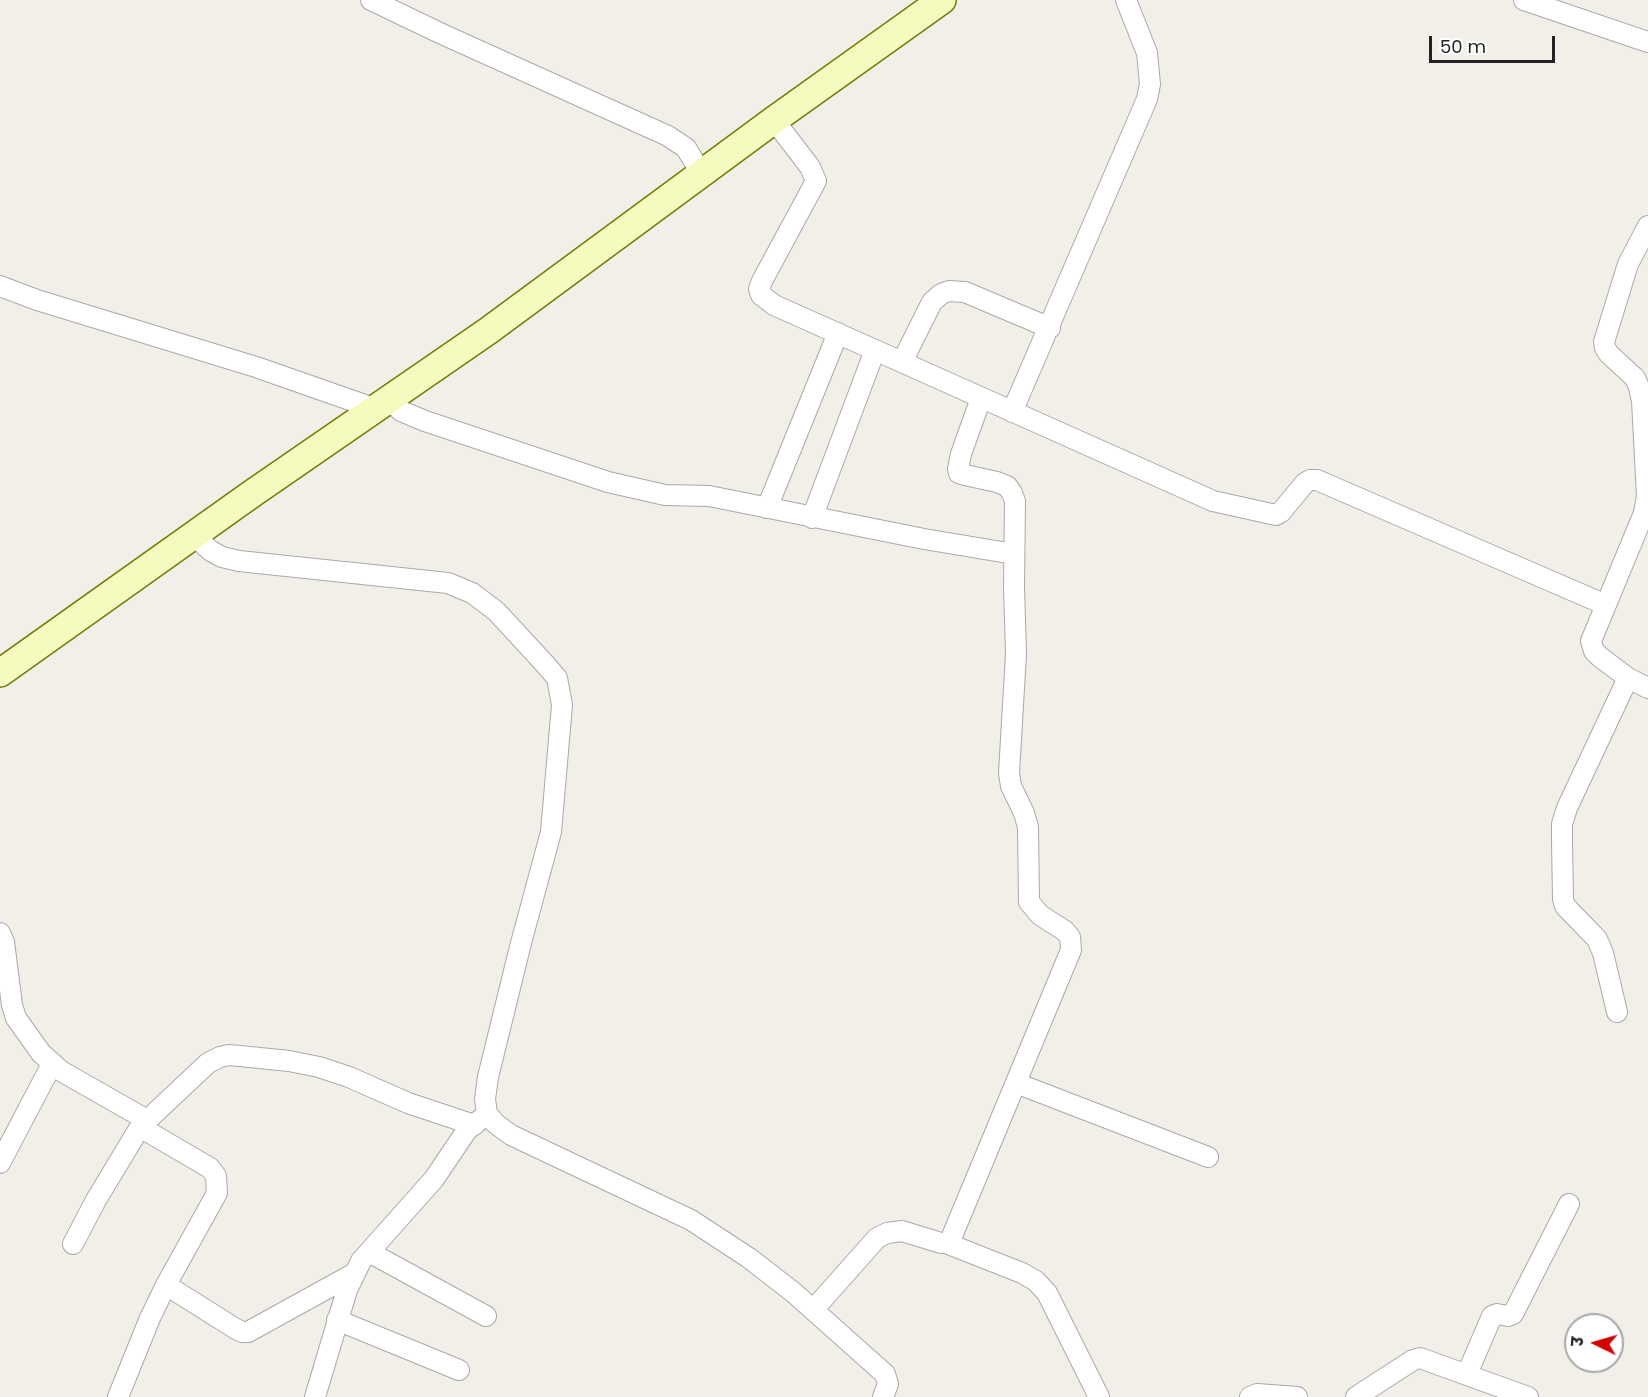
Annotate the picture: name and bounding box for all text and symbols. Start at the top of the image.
scale bar [1432,24,1558,62]
text: 50 m [1440,34,1486,59]
north arrow [1564,1313,1624,1373]
text: उ [1566,1336,1589,1347]

